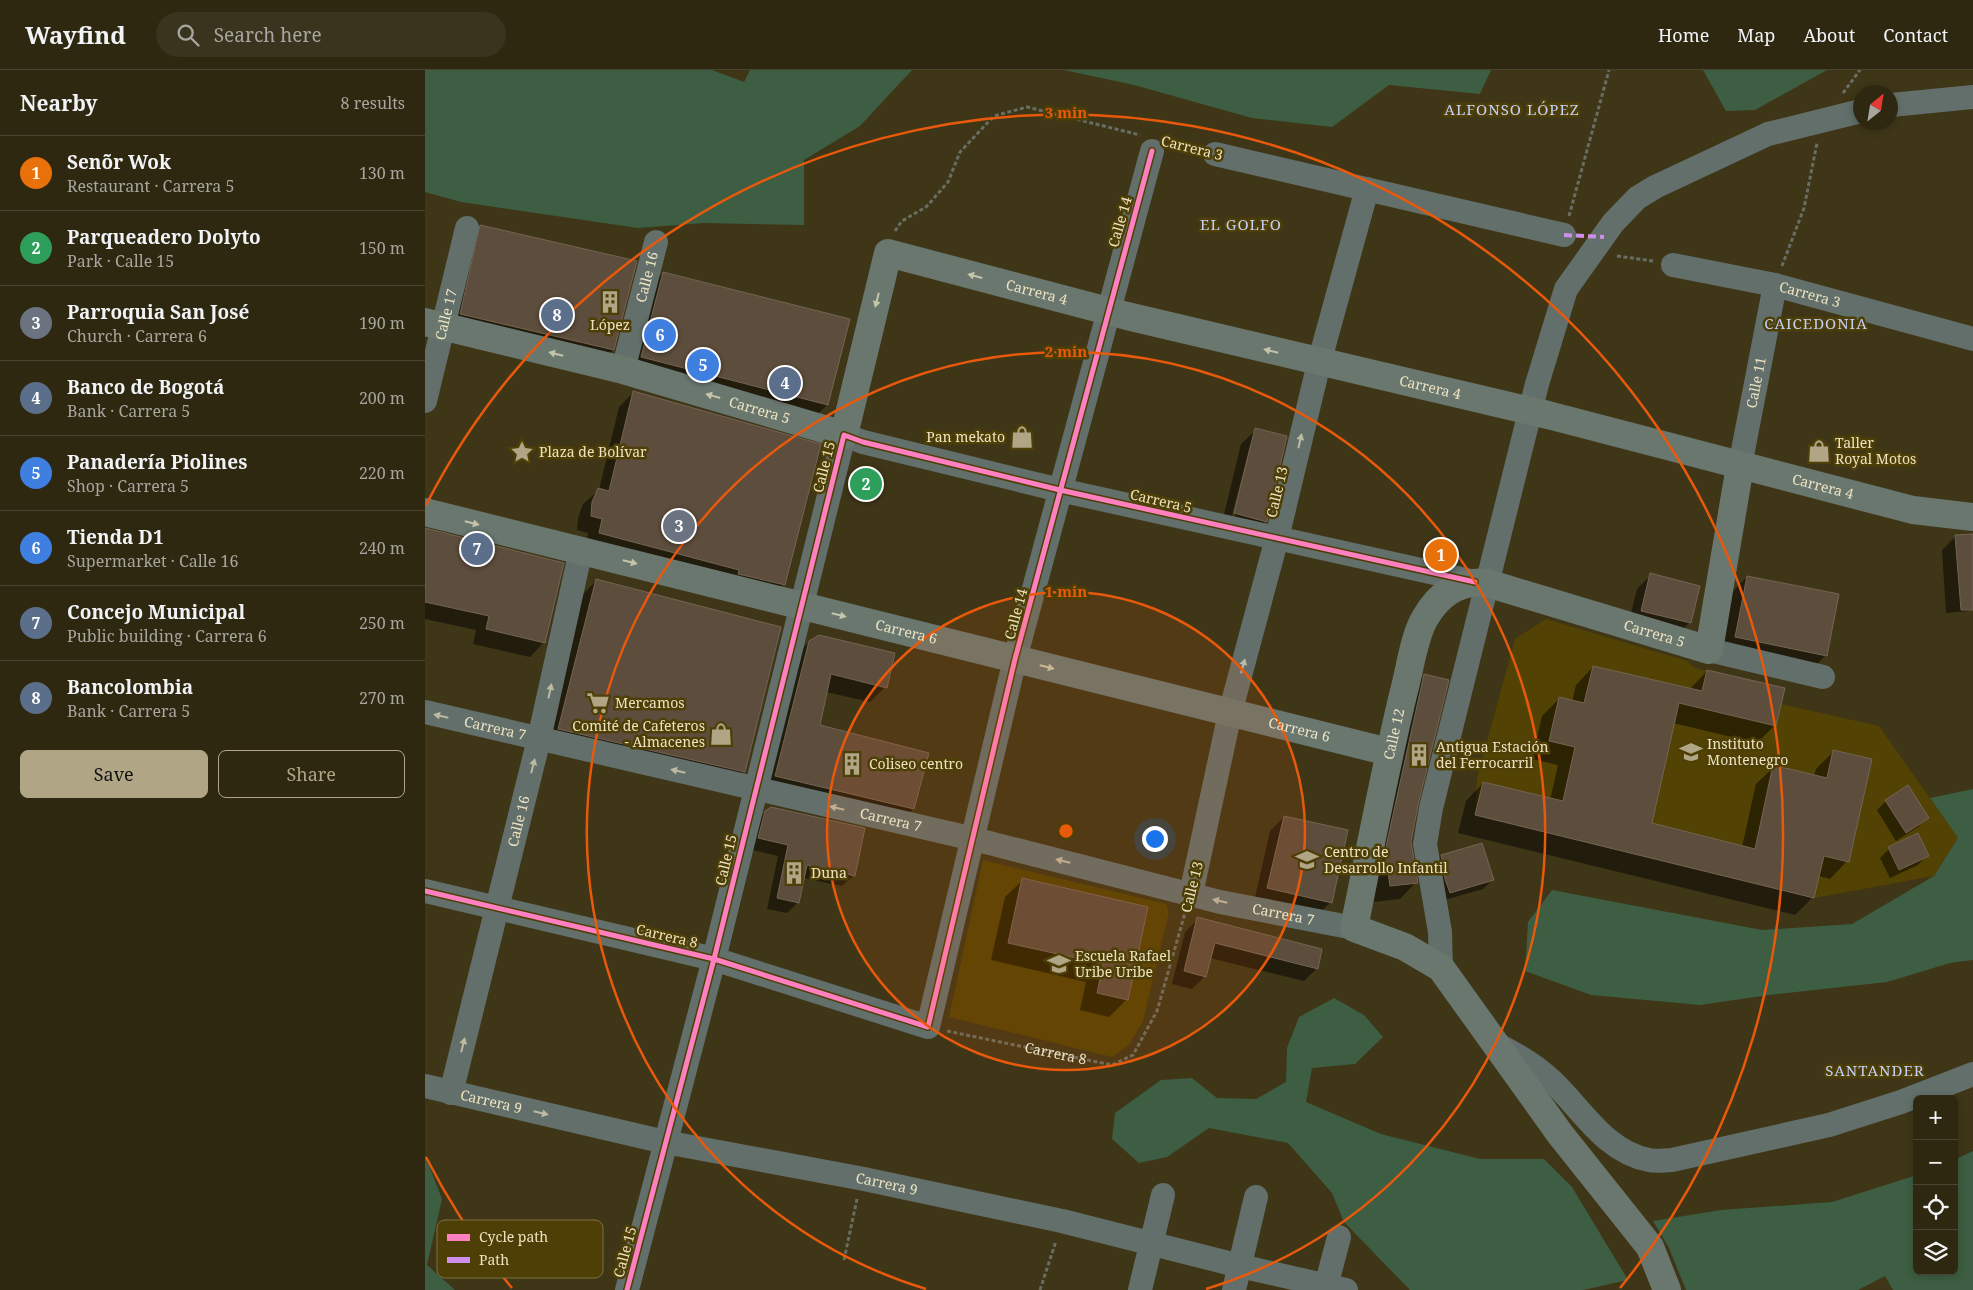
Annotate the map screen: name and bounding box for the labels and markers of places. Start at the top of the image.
building icon: López [597,289,623,315]
pin: 8 [541,296,573,334]
place label: López [590,315,630,334]
pin: 6 [644,316,676,354]
pin: 5 [687,346,719,384]
pin: 4 [769,364,801,402]
shop icon: Pan mekato [1009,424,1035,450]
place label: Pan mekato [926,427,1005,446]
place label: Taller Royal Motos [1835,433,1916,468]
shop icon: Taller Royal Motos [1806,438,1832,464]
place icon: Plaza de Bolívar [509,439,535,465]
place label: Plaza de Bolívar [539,442,647,461]
pin: 2 [850,465,882,503]
pin: 3 [663,507,695,545]
pin: 7 [461,530,493,568]
pin: 1 [1425,536,1457,574]
supermarket icon: Mercamos [585,690,611,716]
place label: Mercamos [615,693,685,712]
place label: Comité de Cafeteros - Almacenes [572,716,705,751]
shop icon: Comité de Cafeteros - Almacenes [708,721,734,747]
place label: Instituto Montenegro [1707,734,1788,769]
place label: Antigua Estación del Ferrocarril [1436,737,1549,772]
school or university icon: Instituto Montenegro [1678,739,1704,765]
building icon: Antigua Estación del Ferrocarril [1406,742,1432,768]
building icon: Coliseo centro [839,751,865,777]
place label: Coliseo centro [869,754,963,773]
centre of rings [1057,822,1075,840]
place label: Centro de Desarrollo Infantil [1324,842,1448,877]
school or university icon: Centro de Desarrollo Infantil [1294,847,1320,873]
building icon: Duna [781,860,807,886]
place label: Duna [811,863,847,882]
place label: Escuela Rafael Uribe Uribe [1075,946,1172,981]
school or university icon: Escuela Rafael Uribe Uribe [1046,951,1072,977]

